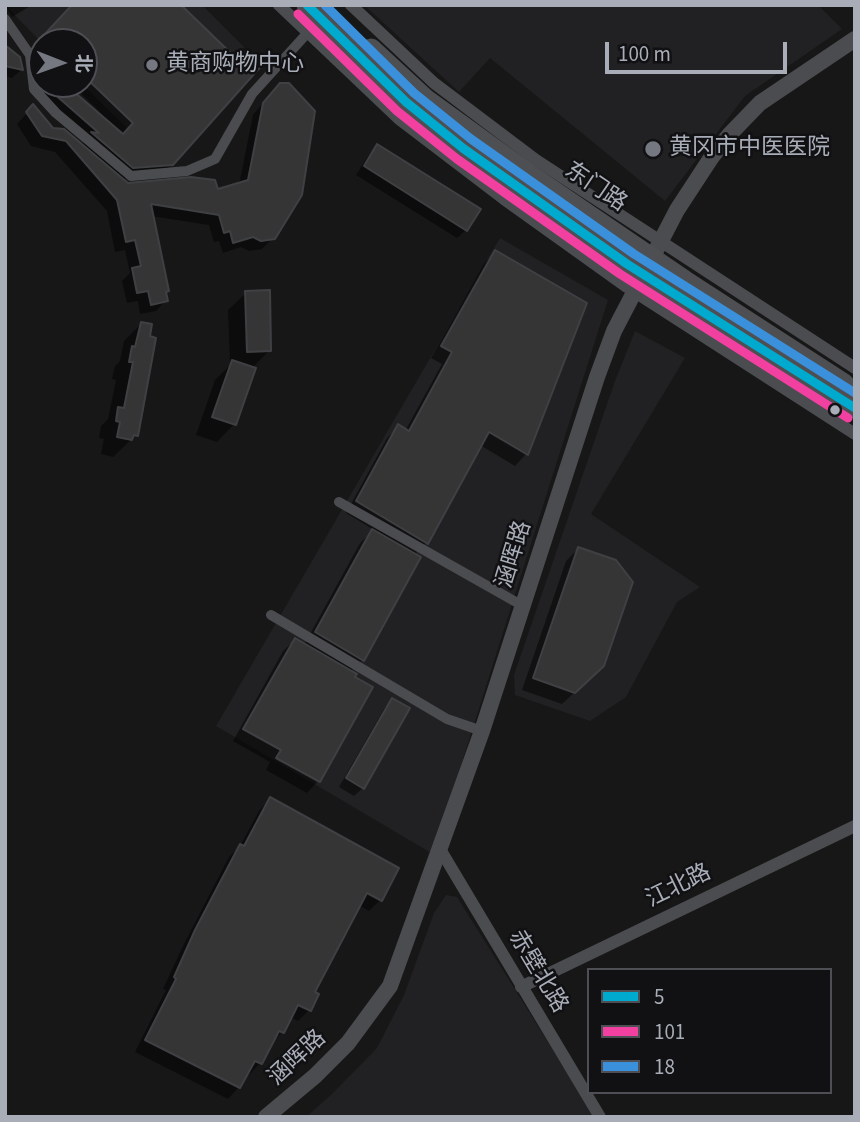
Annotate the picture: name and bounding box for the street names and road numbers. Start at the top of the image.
street label: 东门路 [559,157,631,219]
street label: 涵晖路 [492,518,538,592]
street label: 江北路 [642,859,716,915]
street label: 赤壁北路 [501,925,573,1019]
street label: 涵晖路 [263,1025,333,1093]

